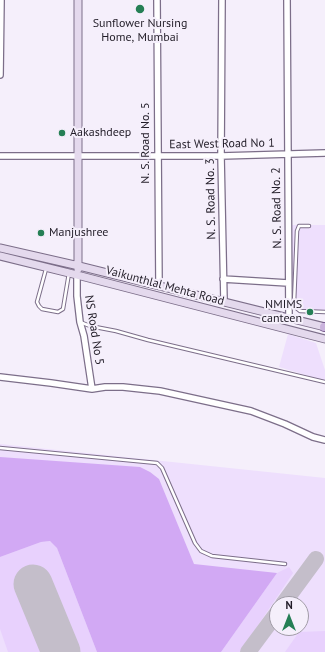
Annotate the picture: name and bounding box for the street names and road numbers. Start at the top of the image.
street label: N. S. Road No. 5 [139,102,153,184]
street label: East West Road No 1 [169,136,275,152]
street label: N. S. Road No. 3 [203,158,219,240]
street label: N. S. Road No. 2 [269,167,285,249]
street label: Vaikunthlal Mehta Road [104,263,226,309]
street label: NS Road No 5 [81,294,107,366]

